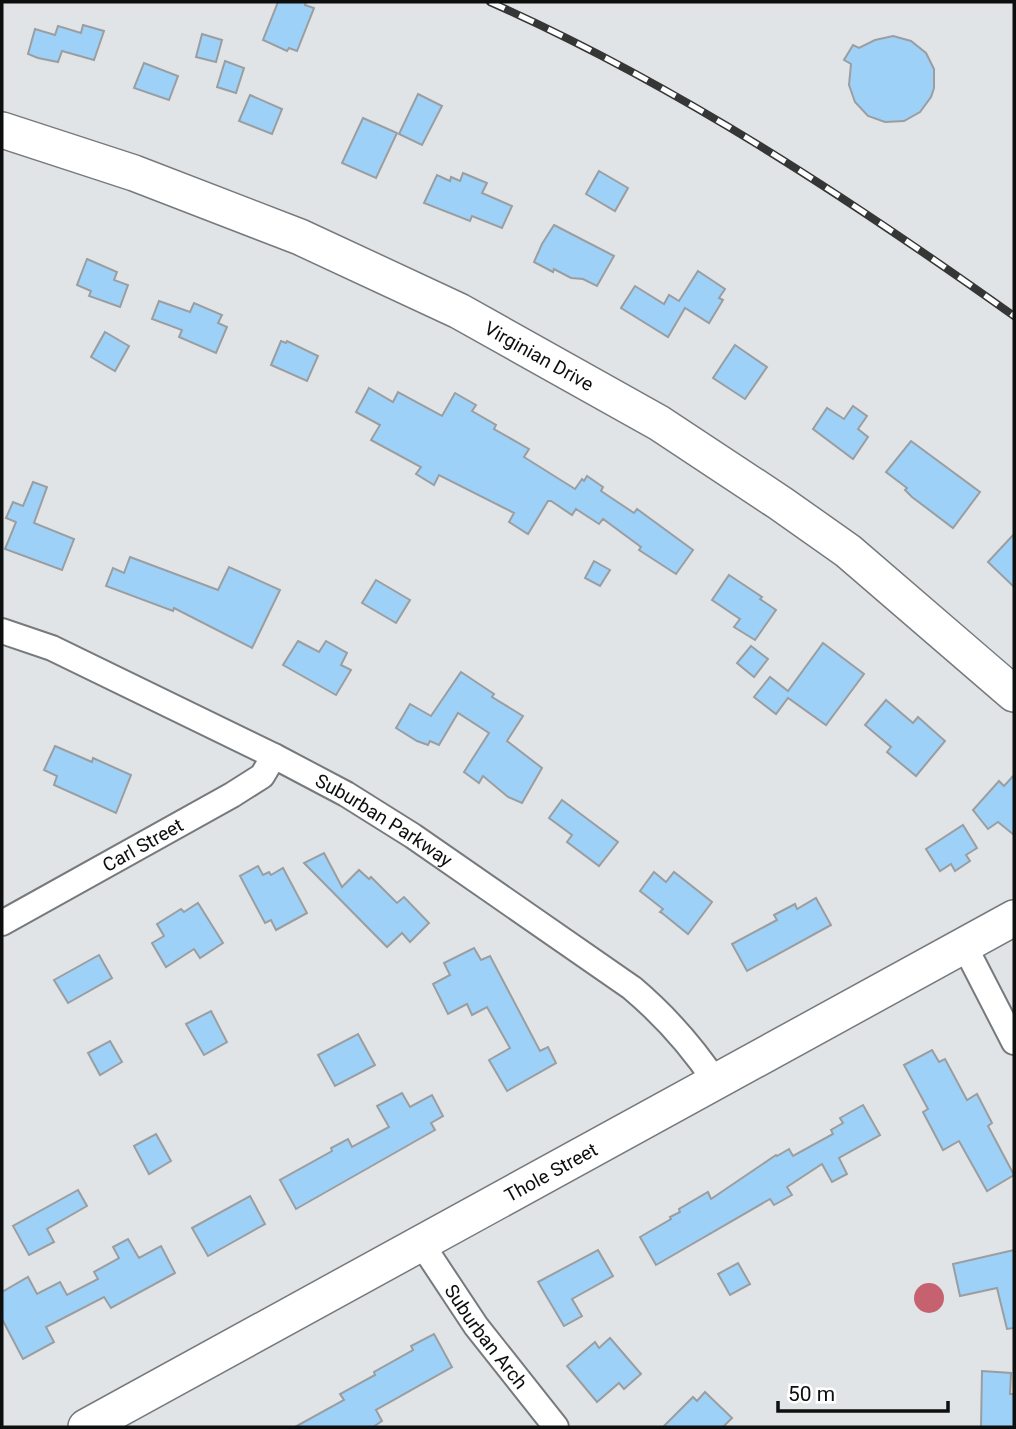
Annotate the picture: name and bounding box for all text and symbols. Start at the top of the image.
street label: Virginian Drive [480,316,598,396]
street label: Suburban Parkway [312,769,457,871]
street label: Carl Street [98,813,187,876]
street label: Thole Street [500,1137,601,1207]
street label: Suburban Arch [440,1280,533,1393]
scale bar [778,1370,948,1414]
text: 50 m [788,1382,835,1406]

